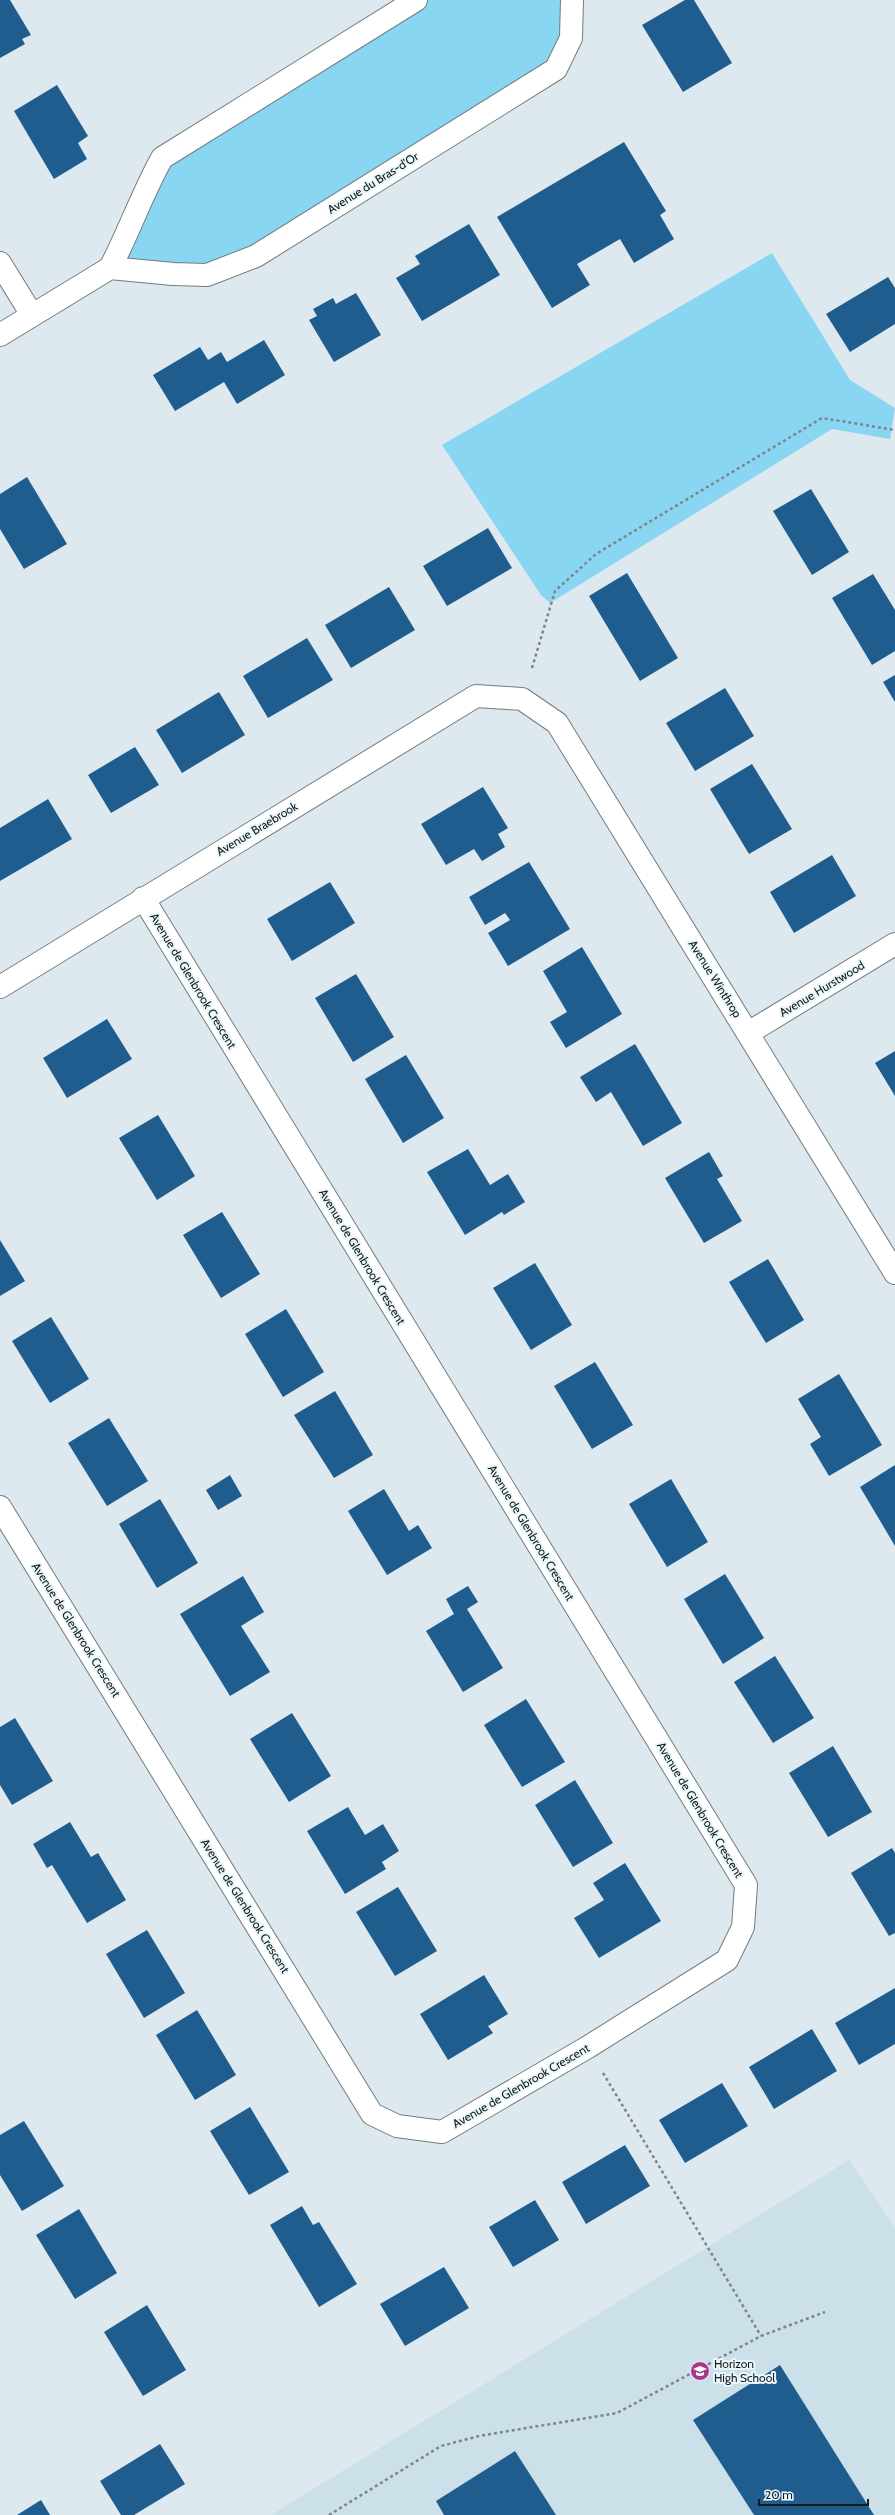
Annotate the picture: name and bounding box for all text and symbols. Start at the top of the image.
street label: Avenue du Bras-d'Or [324,148,421,217]
street label: Avenue Braebrook [213,798,301,859]
street label: Avenue de Glenbrook Crescent [147,910,240,1051]
street label: Avenue Winthrop [686,937,745,1021]
street label: Avenue Hurstwood [776,957,867,1020]
street label: Avenue de Glenbrook Crescent [316,1186,409,1327]
street label: Avenue de Glenbrook Crescent [485,1462,578,1603]
street label: Avenue de Glenbrook Crescent [29,1560,124,1700]
street label: Avenue de Glenbrook Crescent [654,1739,747,1880]
street label: Avenue de Glenbrook Crescent [198,1836,293,1976]
street label: Avenue de Glenbrook Crescent [450,2040,592,2131]
place label: Horizon High School [714,2356,775,2385]
school or university icon: Horizon High School [689,2360,711,2382]
scale bar [759,2481,868,2507]
text: 20 m [765,2487,793,2502]

